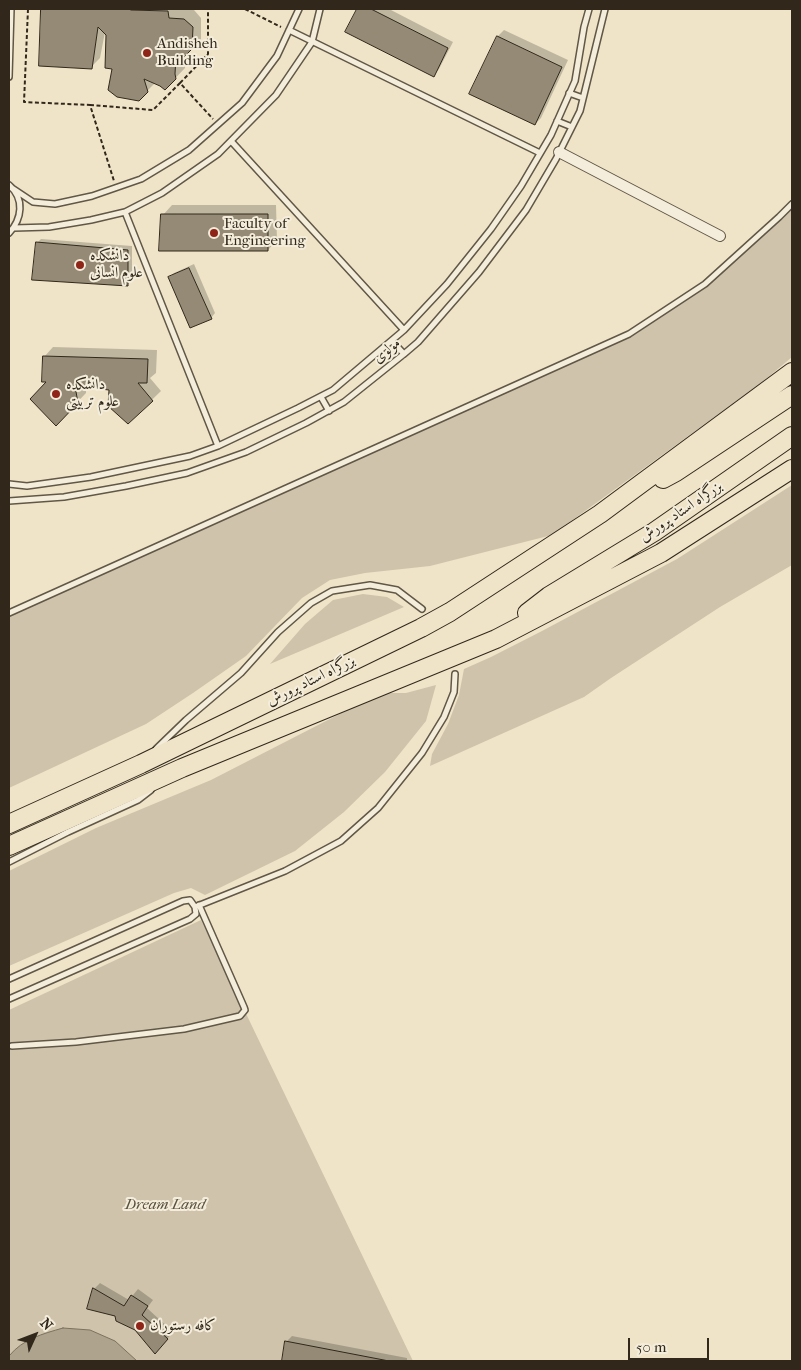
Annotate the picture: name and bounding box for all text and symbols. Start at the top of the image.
place label: Andisheh Building [157,35,218,70]
marker: Andisheh Building [141,47,153,59]
place label: Faculty of Engineering [224,215,305,250]
marker: Faculty of Engineering [208,227,220,239]
place label: دانشکده علوم انسانی [90,247,143,282]
marker: دانشکده علوم انسانی [74,259,86,271]
street label: مولوی [370,334,404,368]
place label: دانشکده علوم تربیتی [66,376,119,411]
marker: دانشکده علوم تربیتی [50,388,62,400]
street label: بزرگراه استاد پرورش [636,478,726,546]
street label: بزرگراه استاد پرورش [264,652,358,710]
park label: Dream Land [125,1196,205,1214]
north arrow [10,1310,60,1360]
text: N [36,1315,56,1334]
place label: کافه رستوران [150,1317,216,1335]
marker: کافه رستوران [134,1320,146,1332]
scale bar [631,1328,712,1360]
text: 50 m [636,1338,666,1356]

